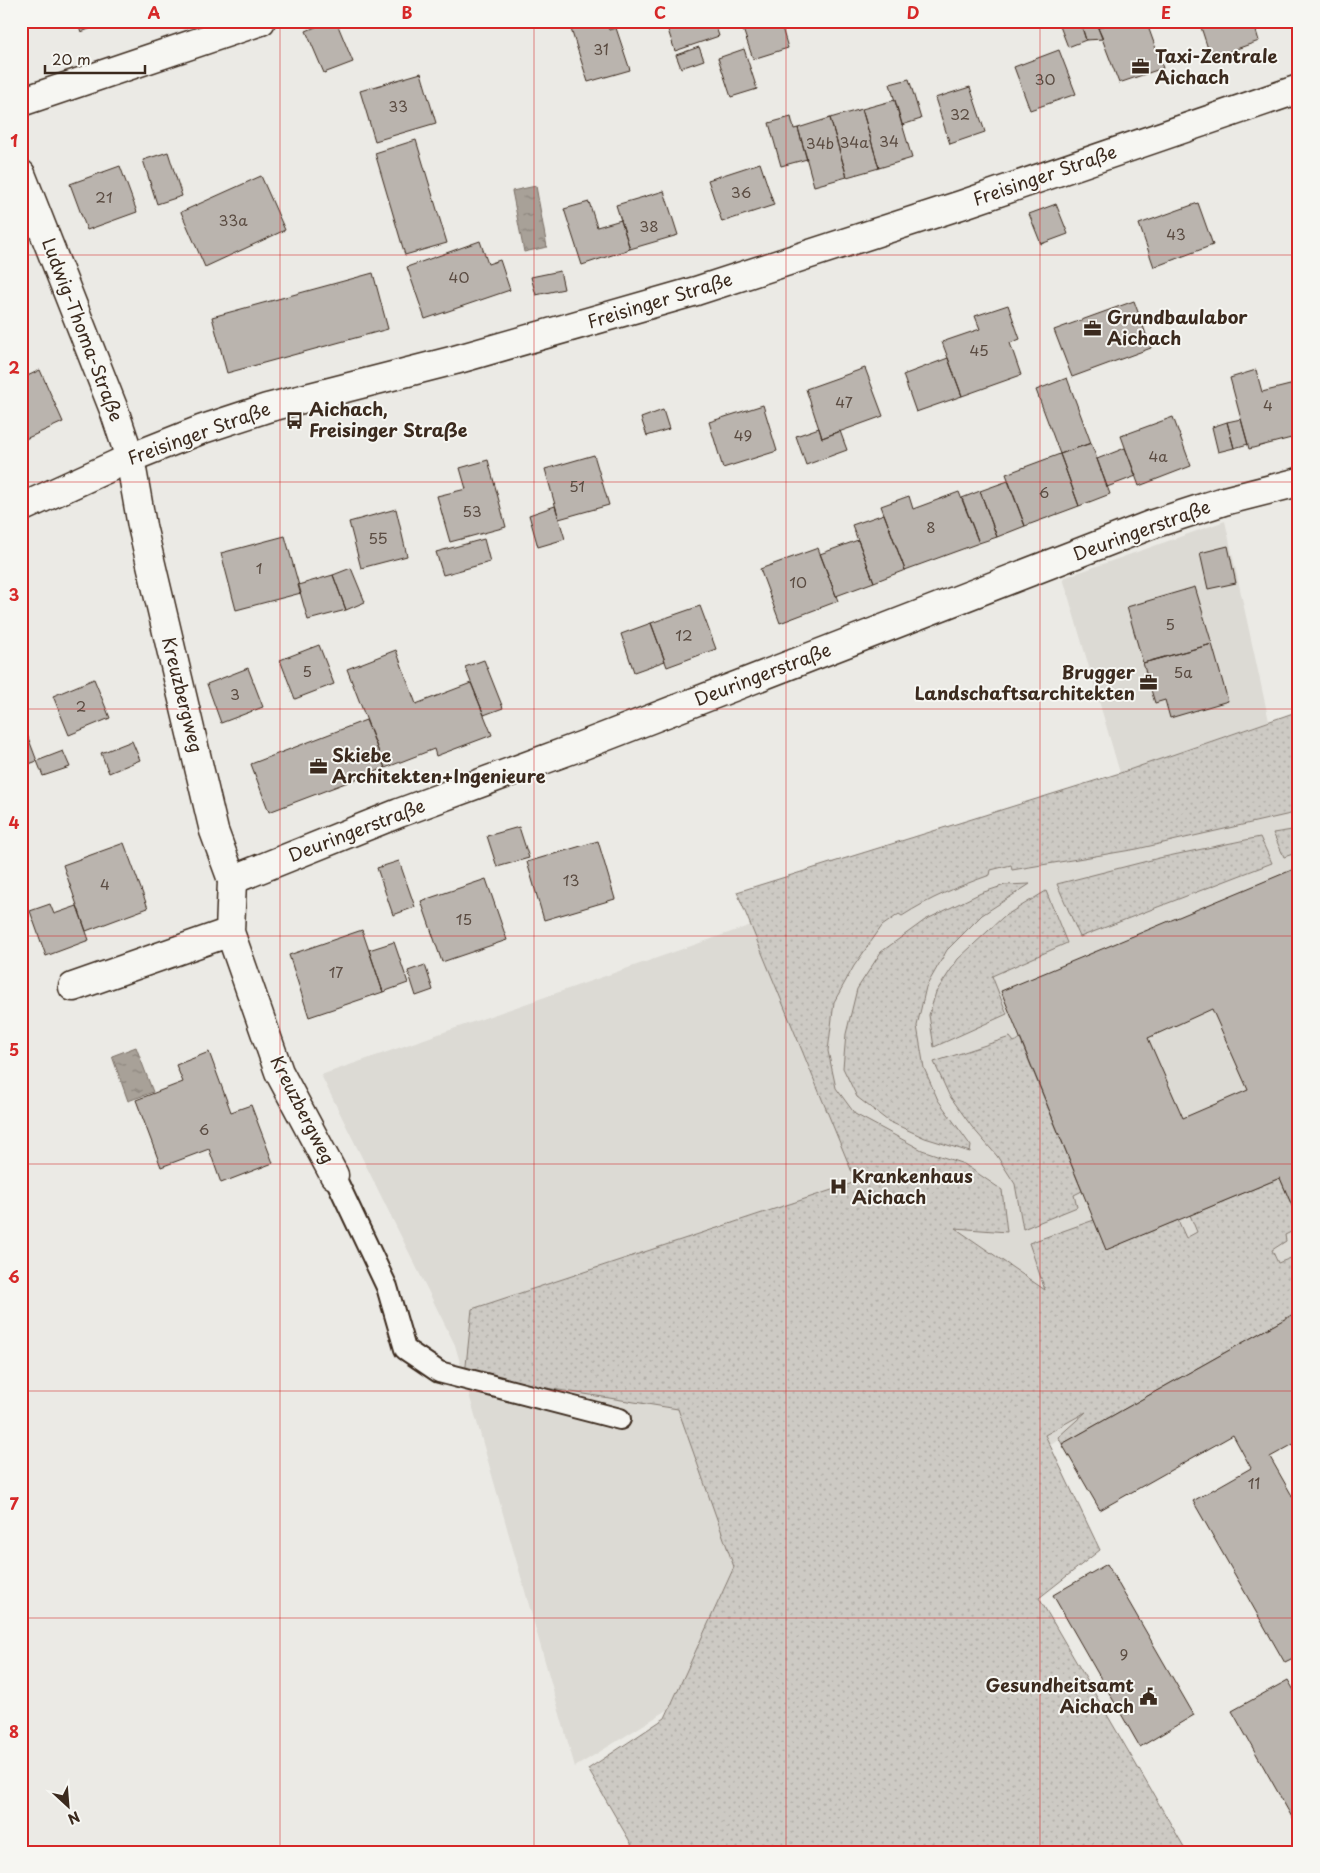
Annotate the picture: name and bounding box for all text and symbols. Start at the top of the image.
text: A [148,0,161,24]
text: B [402,0,413,24]
text: C [654,0,666,24]
text: D [907,0,919,24]
text: E [1161,0,1171,24]
house number: 31 [593,37,609,60]
scale bar [45,42,145,74]
place label: Taxi-Zentrale Aichach [1155,42,1278,90]
text: 20 m [52,47,91,70]
office icon: Taxi-Zentrale Aichach [1131,57,1151,77]
house number: 30 [1035,67,1055,90]
house number: 33 [388,94,408,117]
house number: 32 [950,102,970,125]
text: 1 [10,128,18,152]
house number: 34 [879,129,899,152]
house number: 34a [839,130,869,153]
house number: 34b [806,131,834,154]
street label: Freisinger Straße [969,137,1120,212]
house number: 36 [731,180,751,203]
house number: 21 [95,185,113,208]
house number: 33a [218,208,248,231]
house number: 38 [639,214,659,237]
house number: 43 [1166,222,1186,245]
street label: Ludwig-Thoma-Straße [36,234,131,425]
house number: 40 [449,265,469,288]
street label: Freisinger Straße [584,265,735,334]
place label: Grundbaulabor Aichach [1107,303,1248,351]
office icon: Grundbaulabor Aichach [1083,318,1103,338]
house number: 45 [969,338,989,361]
text: 2 [8,355,20,379]
house number: 47 [835,390,853,413]
house number: 4 [1263,393,1273,416]
street label: Freisinger Straße [123,394,274,471]
place label: Aichach, Freisinger Straße [309,395,468,443]
bus stop icon: Aichach, Freisinger Straße [285,410,305,430]
house number: 49 [734,423,752,446]
house number: 4a [1148,444,1168,467]
house number: 51 [569,474,585,497]
house number: 6 [1039,480,1049,503]
street label: Deuringerstraße [1069,492,1214,567]
house number: 53 [462,499,482,522]
house number: 8 [926,515,936,538]
house number: 55 [368,526,388,549]
house number: 1 [256,556,262,579]
house number: 10 [789,570,807,593]
text: 3 [9,582,19,606]
house number: 5 [1165,612,1175,635]
house number: 12 [675,623,693,646]
street label: Kreuzbergweg [156,634,211,756]
street label: Deuringerstraße [690,635,835,712]
place label: Brugger Landschaftsarchitekten [915,658,1136,706]
house number: 5 [302,659,312,682]
house number: 5a [1174,660,1193,683]
office icon: Brugger Landschaftsarchitekten [1139,673,1159,693]
house number: 3 [230,682,240,705]
house number: 2 [76,694,86,717]
place label: Skiebe Architekten+Ingenieure [332,741,546,789]
office icon: Skiebe Architekten+Ingenieure [308,756,328,776]
street label: Deuringerstraße [284,791,429,868]
text: 4 [9,810,20,834]
house number: 13 [563,868,579,891]
house number: 4 [100,872,110,895]
house number: 15 [456,907,472,930]
house number: 17 [329,960,343,983]
text: 5 [9,1037,19,1061]
street label: Kreuzbergweg [264,1050,342,1168]
house number: 6 [199,1117,209,1140]
place label: Krankenhaus Aichach [852,1162,973,1210]
hospital icon: Krankenhaus Aichach [828,1177,848,1197]
text: 6 [8,1264,20,1288]
house number: 11 [1248,1471,1260,1494]
text: 7 [9,1491,19,1515]
house number: 9 [1120,1642,1128,1665]
place label: Gesundheitsamt Aichach [985,1671,1134,1719]
public building icon: Gesundheitsamt Aichach [1138,1686,1158,1706]
text: 8 [9,1719,19,1743]
north arrow [42,1780,92,1830]
text: N [64,1806,84,1830]

